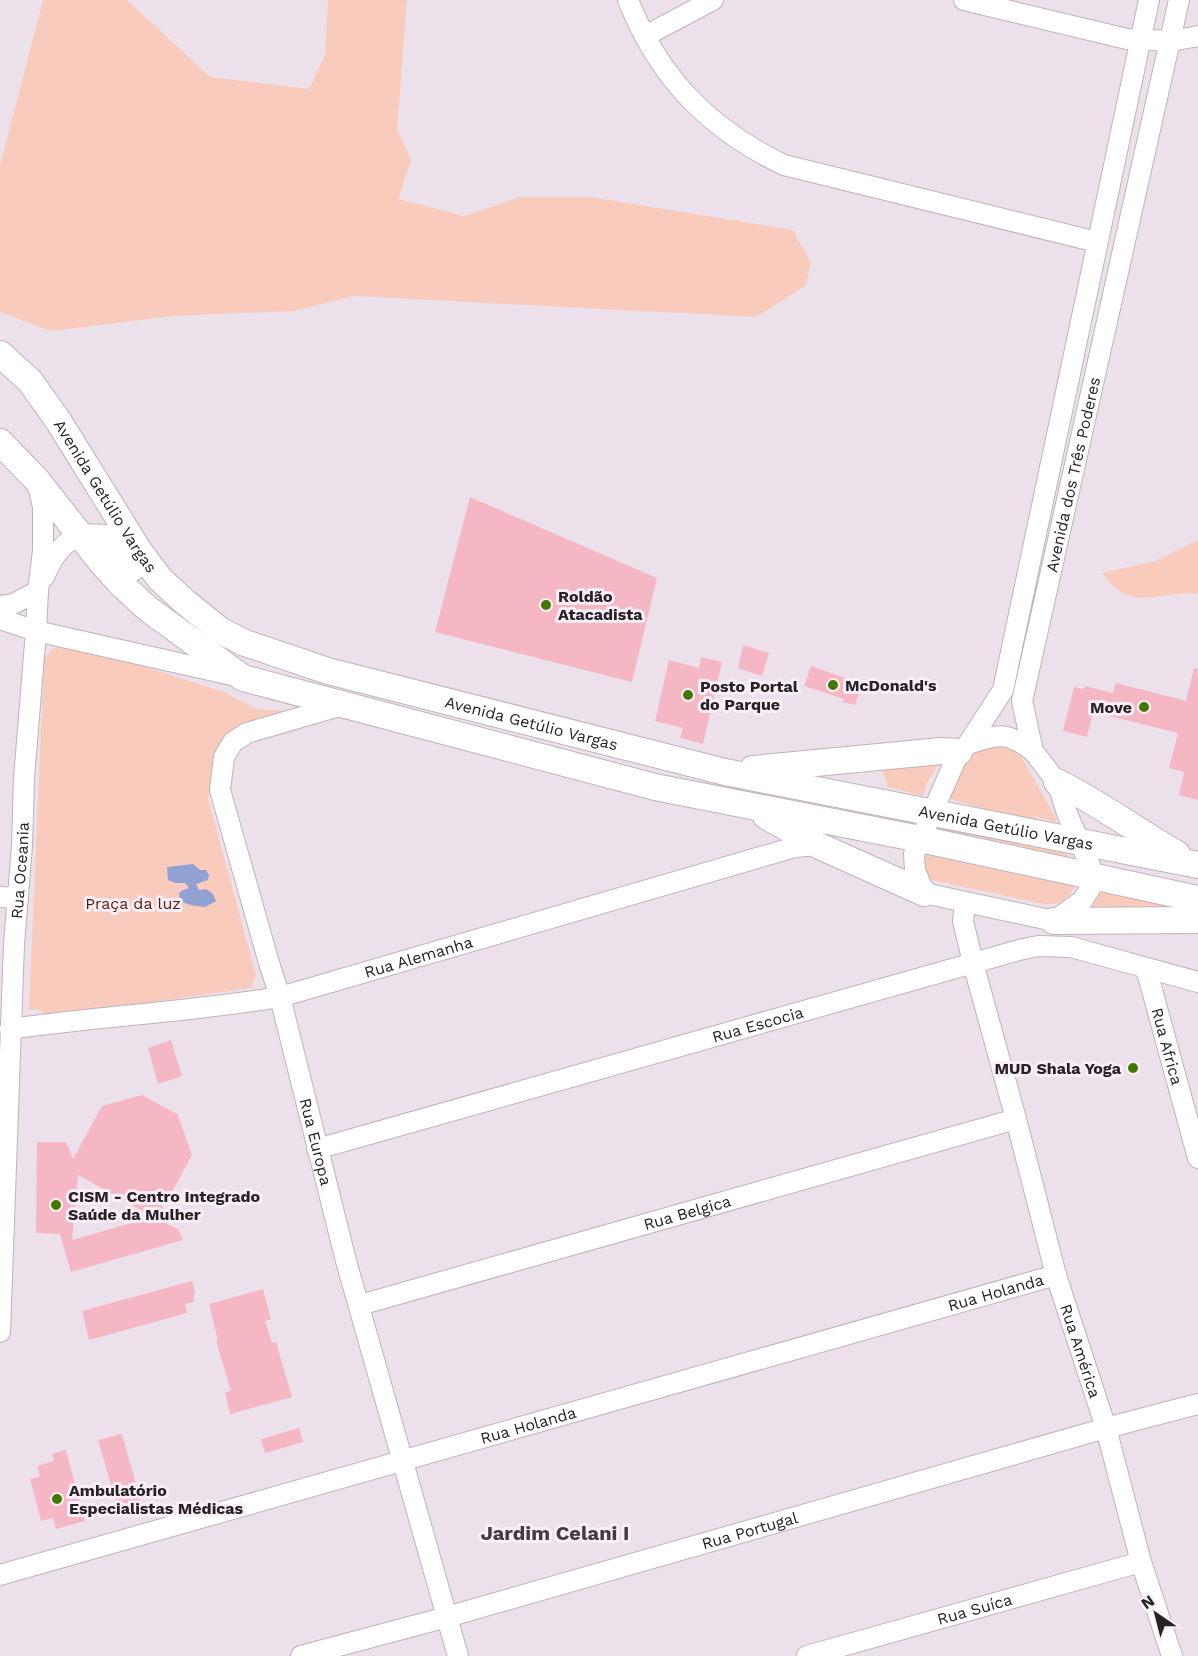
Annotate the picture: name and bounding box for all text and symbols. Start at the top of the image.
street label: Avenida dos Três Poderes [1042,375,1104,574]
street label: Avenida Getúlio Vargas [50,416,161,577]
place label: Roldão Atacadista [558,587,643,624]
marker: Roldão Atacadista [539,598,553,612]
place label: McDonald's [845,676,937,695]
place label: Posto Portal do Parque [700,677,799,714]
marker: McDonald's [826,678,840,692]
marker: Posto Portal do Parque [681,688,695,702]
street label: Avenida Getúlio Vargas [443,692,620,754]
place label: Move [1090,698,1132,717]
marker: Move [1137,700,1151,714]
street label: Avenida Getúlio Vargas [917,801,1095,854]
street label: Rua Oceania [7,822,33,920]
park label: Praça da luz [85,894,181,913]
street label: Rua Alemanha [362,932,475,982]
street label: Rua Escocia [710,1003,806,1047]
street label: Rua Africa [1147,1006,1187,1087]
place label: MUD Shala Yoga [994,1059,1122,1078]
marker: MUD Shala Yoga [1126,1061,1140,1075]
street label: Rua Europa [296,1096,336,1187]
place label: CISM - Centro Integrado Saúde da Mulher [68,1187,261,1224]
street label: Rua Belgica [641,1191,733,1234]
marker: CISM - Centro Integrado Saúde da Mulher [49,1198,63,1212]
street label: Rua Holanda [946,1270,1046,1315]
street label: Rua América [1056,1302,1105,1400]
street label: Rua Holanda [478,1403,578,1448]
place label: Ambulatório Especialistas Médicas [69,1481,244,1518]
marker: Ambulatório Especialistas Médicas [50,1492,64,1506]
street label: Rua Portugal [700,1508,800,1553]
district label: Jardim Celani I [481,1521,629,1545]
north arrow [1126,1584,1186,1644]
street label: Rua Suíca [935,1590,1014,1629]
text: N [1137,1591,1158,1613]

